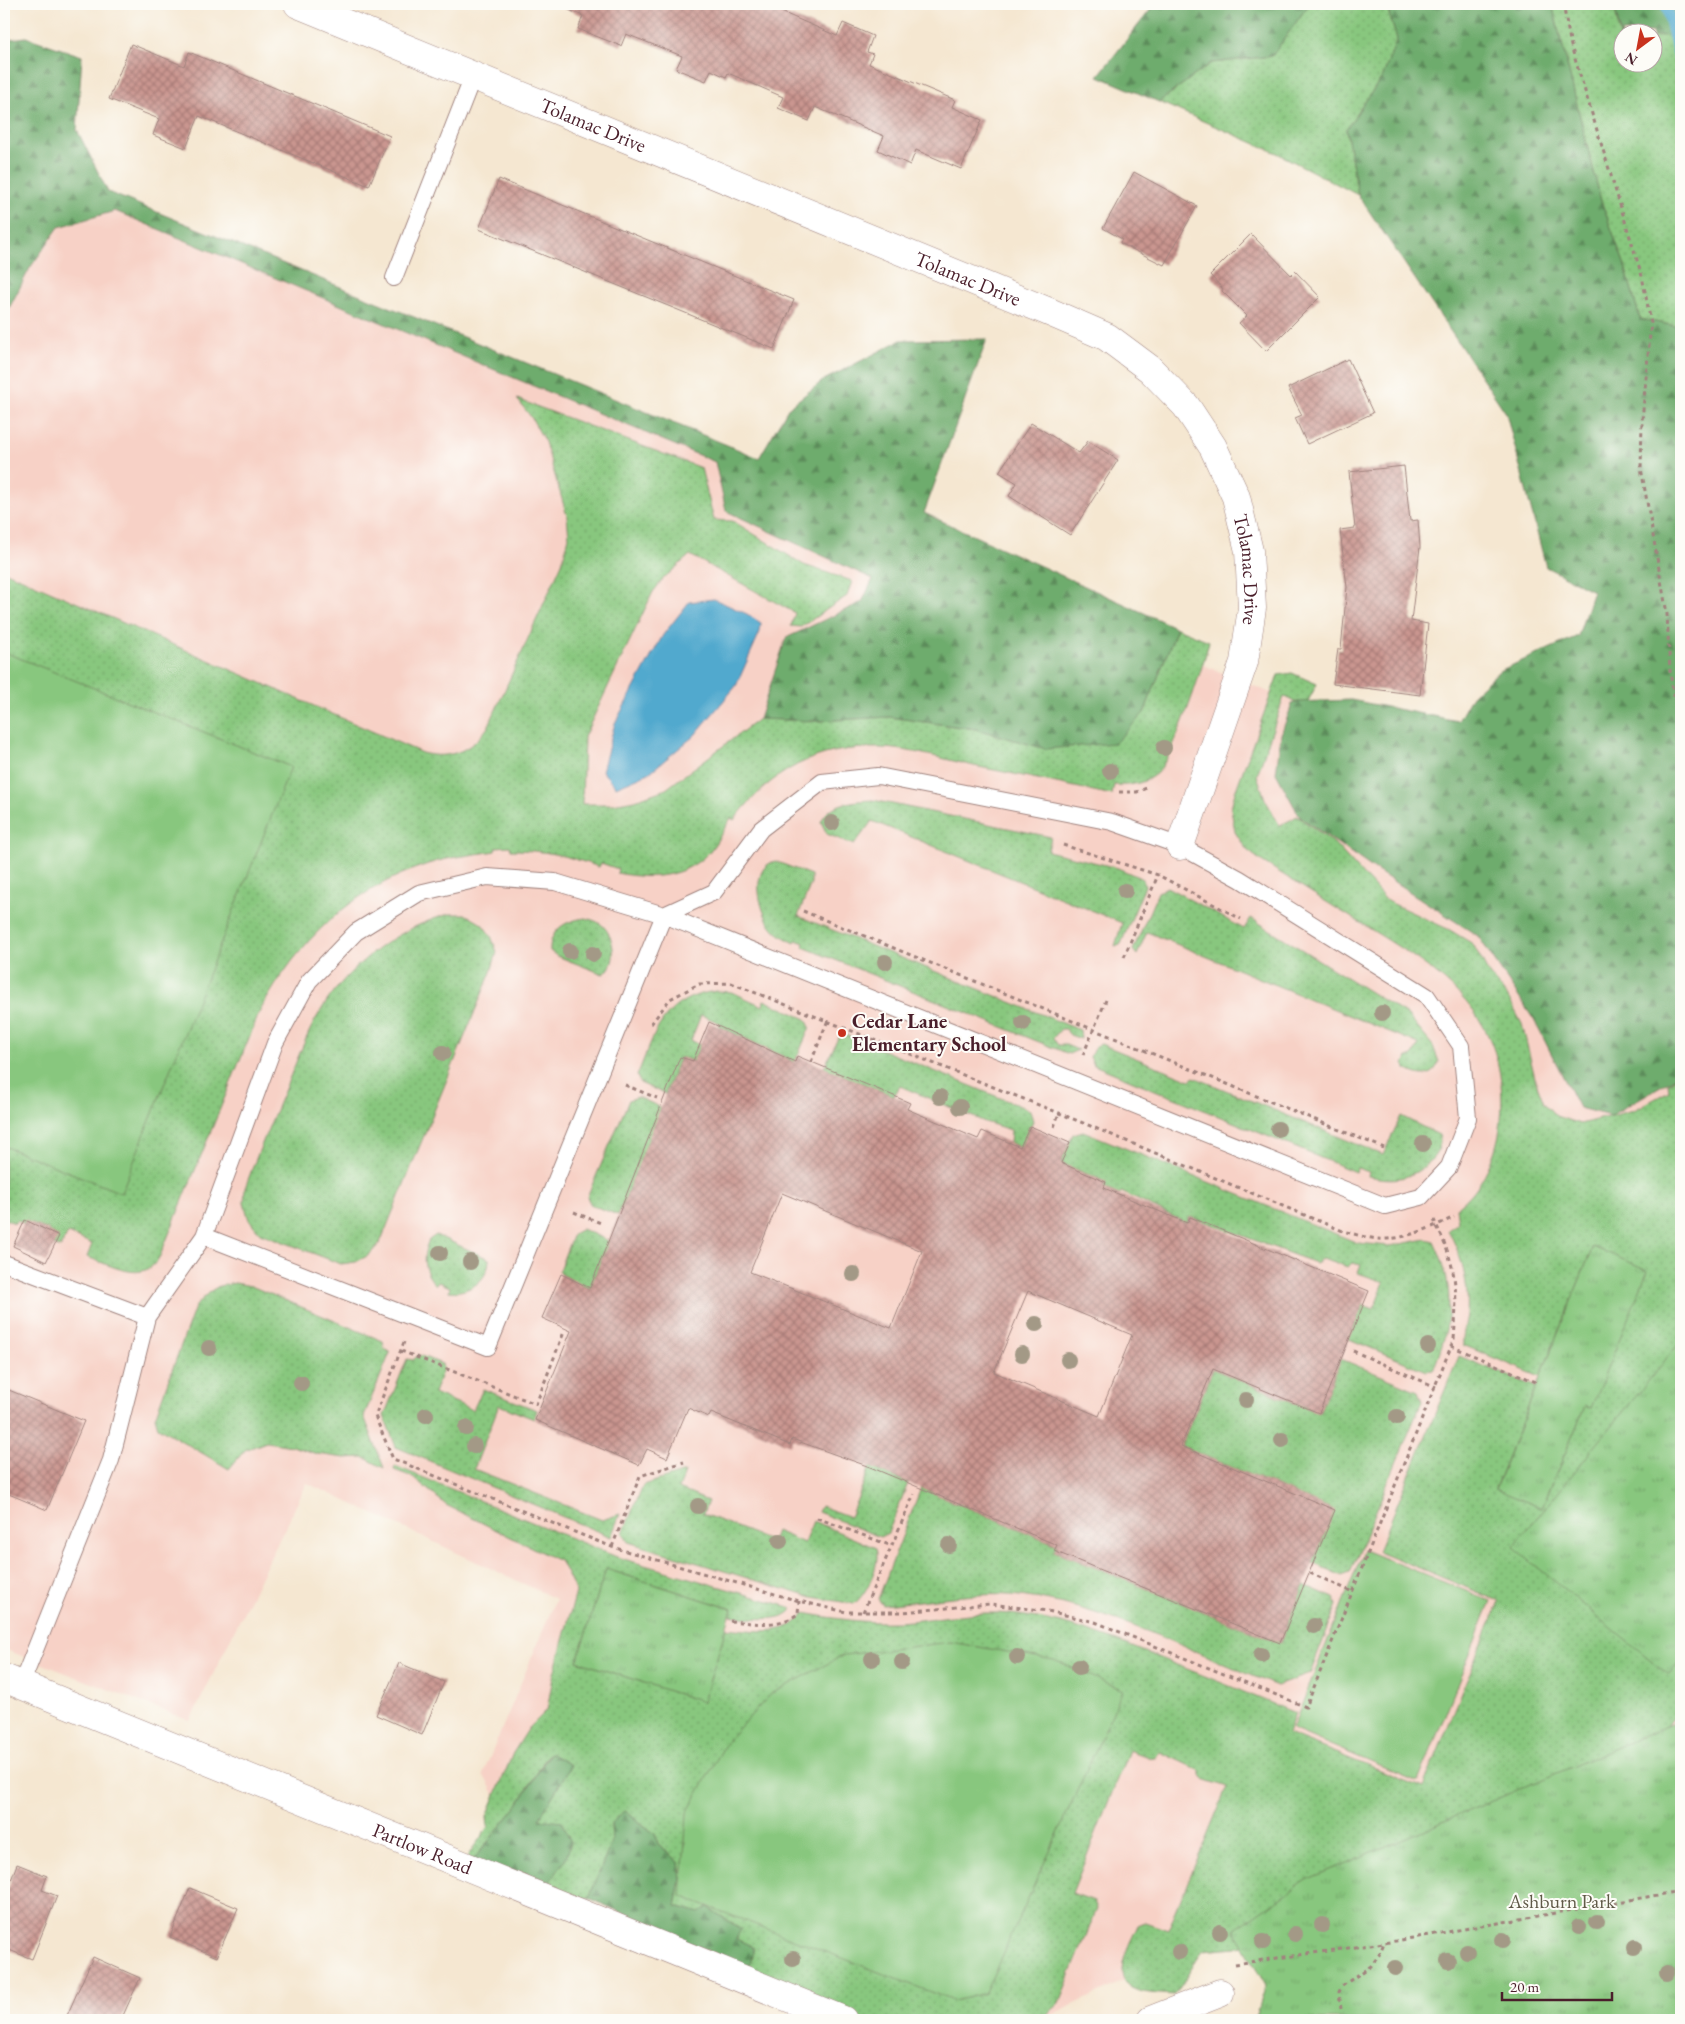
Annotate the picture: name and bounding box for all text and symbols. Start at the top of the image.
north arrow [1612,22,1662,72]
text: N [1621,48,1641,70]
street label: Tolamac Drive [536,92,650,158]
street label: Tolamac Drive [911,245,1025,312]
street label: Tolamac Drive [1228,511,1265,627]
place label: Cedar Lane Elementary School [852,1008,1007,1057]
marker: Cedar Lane Elementary School [836,1027,848,1039]
street label: Partlow Road [369,1817,477,1881]
park label: Ashburn Park [1508,1888,1616,1914]
scale bar [1502,1969,1612,2001]
text: 20 m [1510,1977,1539,1996]

